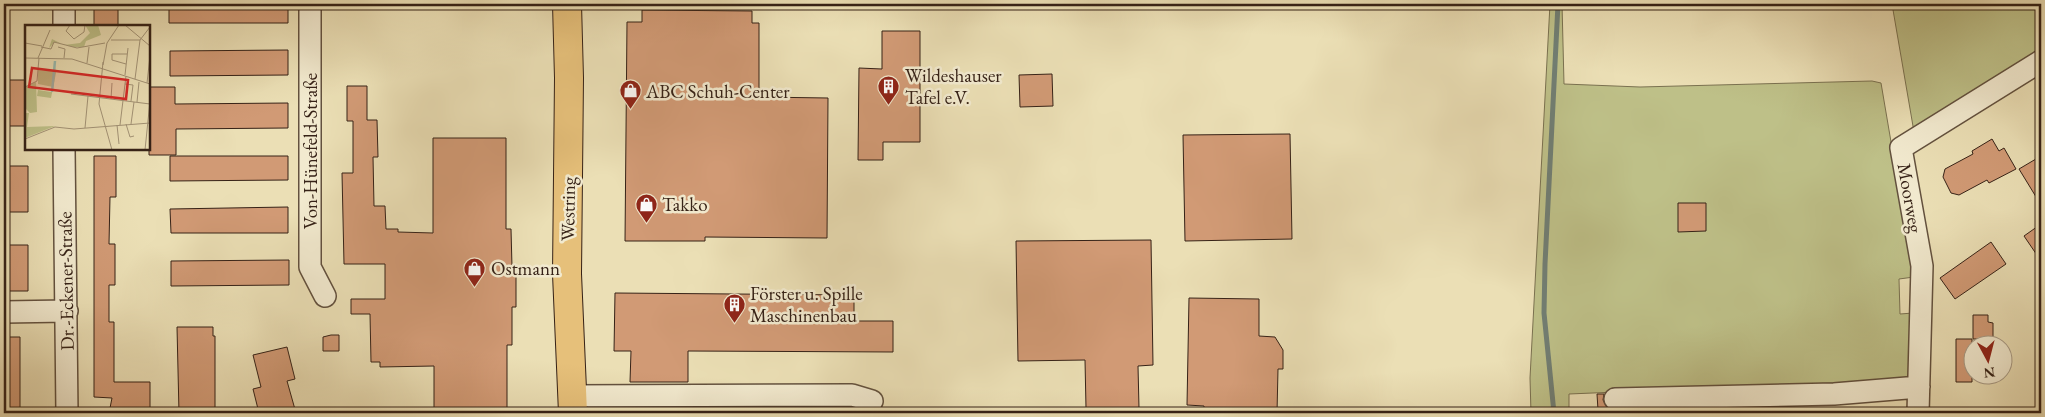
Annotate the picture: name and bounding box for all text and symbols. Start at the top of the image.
inset map [25,25,150,150]
place label: Wildeshauser Tafel e.V. [905,63,1002,110]
street label: Von-Hünefeld-Straße [298,73,323,229]
building icon: Wildeshauser Tafel e.V. [877,74,901,105]
shop icon: ABC Schuh-Center [618,79,642,110]
place label: ABC Schuh-Center [645,79,790,104]
street label: Moorweg [1892,161,1929,235]
street label: Westring [555,176,581,241]
shop icon: Takko [634,192,658,223]
place label: Takko [662,192,708,217]
street label: Dr.-Eckener-Straße [52,211,80,351]
shop icon: Ostmann [463,256,487,287]
place label: Ostmann [491,256,560,281]
place label: Förster u. Spille Maschinenbau [750,281,863,328]
building icon: Förster u. Spille Maschinenbau [722,292,746,323]
north arrow [1962,334,2012,384]
text: N [1982,363,1996,383]

